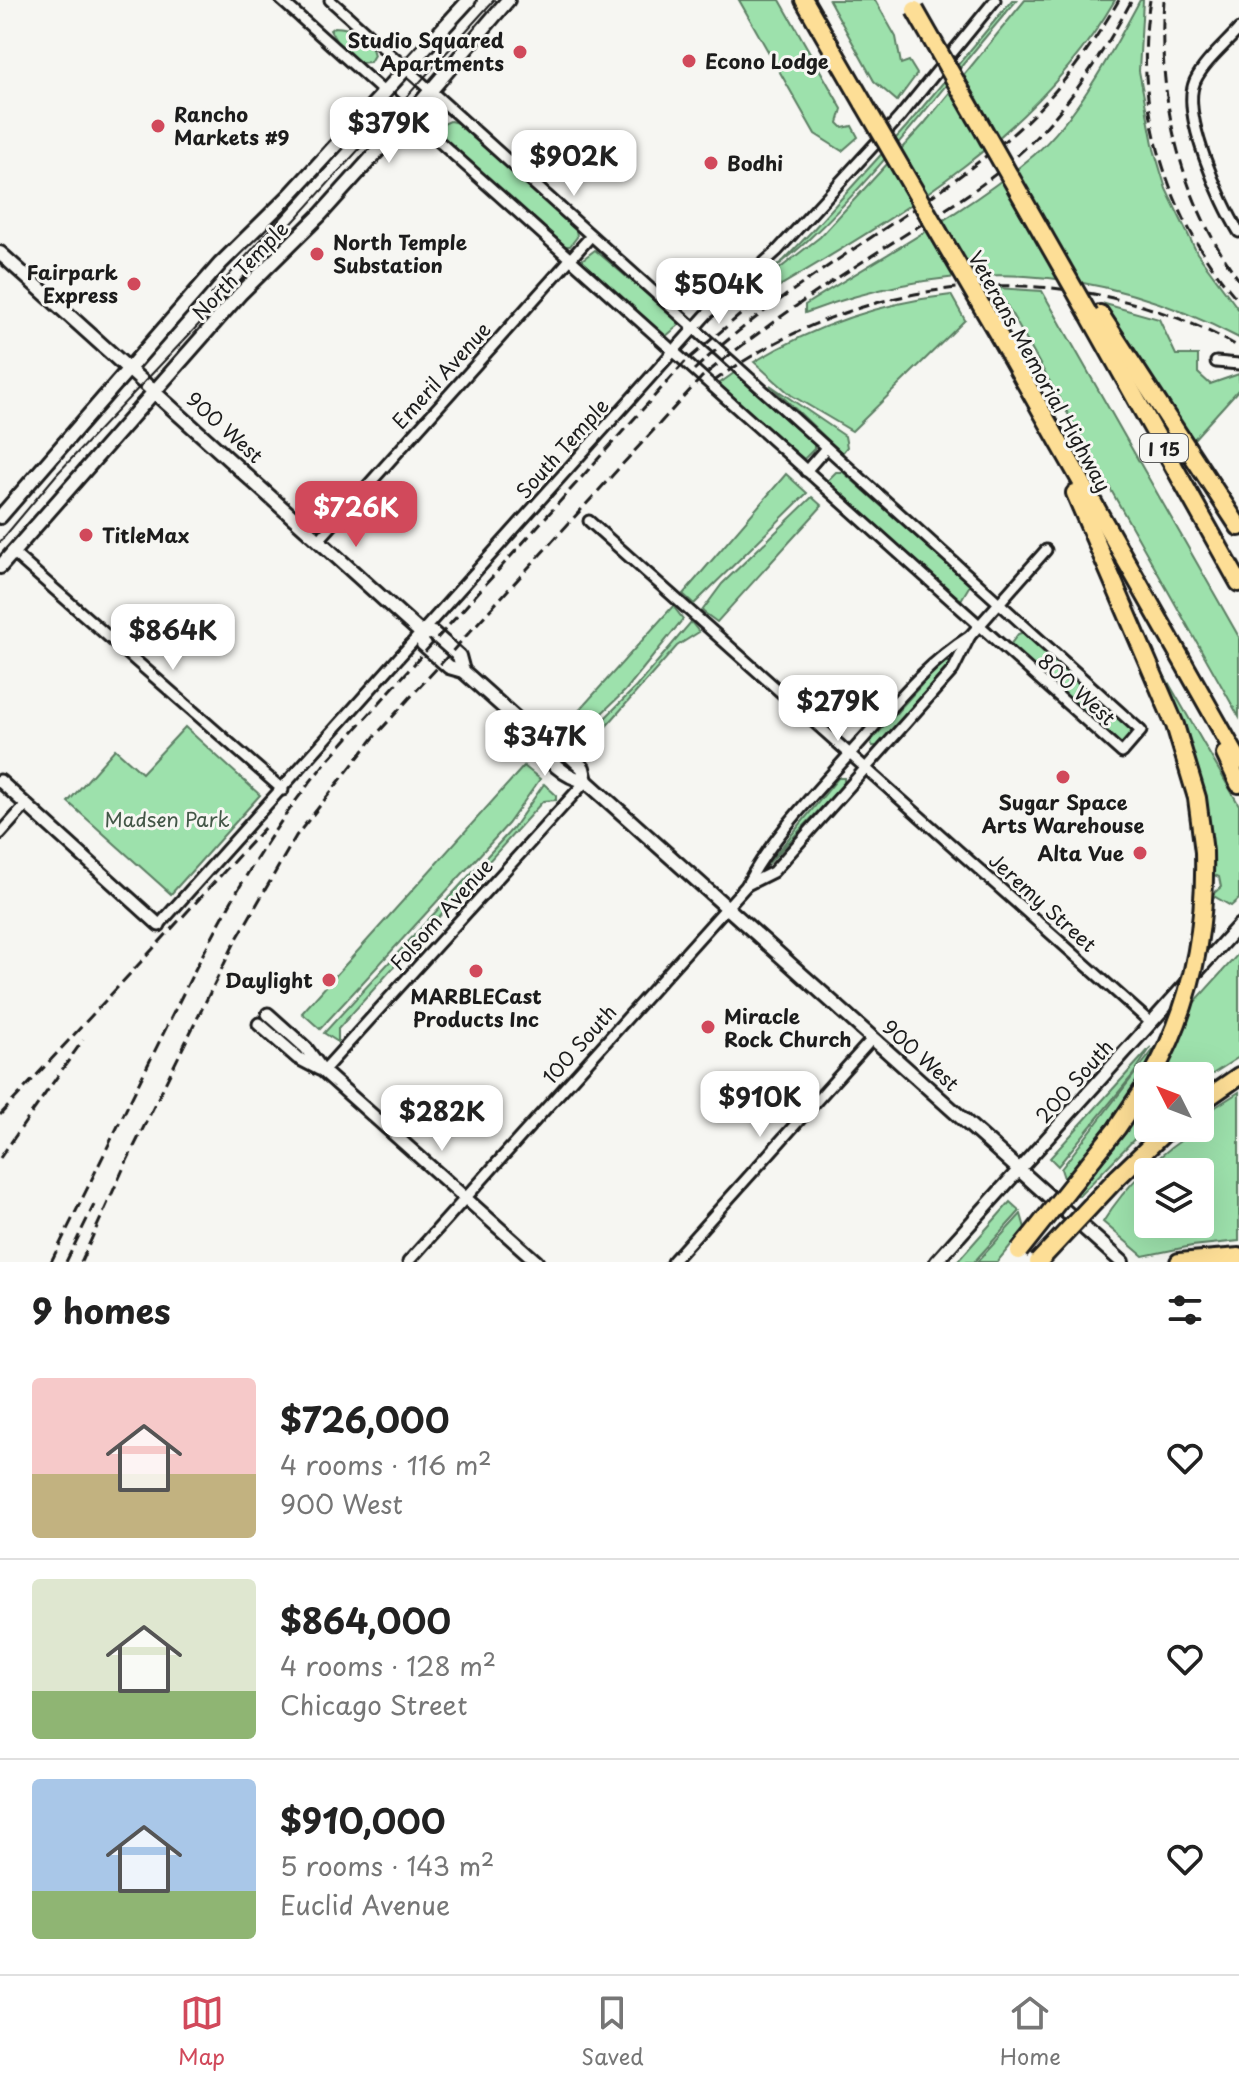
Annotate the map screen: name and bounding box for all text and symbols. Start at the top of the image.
place label: Studio Squared Apartments [348,25,505,78]
marker: Studio Squared Apartments [511,43,529,61]
place label: Econo Lodge [705,46,829,76]
marker: Econo Lodge [680,52,698,70]
pin: $379K [333,97,445,165]
place label: Rancho Markets #9 [174,99,290,152]
text: $379K [348,103,430,142]
marker: Rancho Markets #9 [149,117,167,135]
pin: $902K [518,130,630,198]
text: $902K [530,136,618,175]
place label: Bodhi [727,148,783,178]
marker: Bodhi [702,154,720,172]
street label: North Temple [185,214,295,326]
place label: North Temple Substation [333,227,467,280]
marker: North Temple Substation [308,245,326,263]
street label: Veterans Memorial Highway [961,245,1119,497]
place label: Fairpark Express [27,257,119,310]
pin: $504K [663,258,775,326]
text: $504K [674,264,764,303]
marker: Fairpark Express [125,275,143,293]
street label: Emeril Avenue [385,315,497,435]
street label: 900 West [180,384,270,470]
street label: South Temple [509,391,615,505]
road number: I 15 [1140,434,1188,462]
pin: $726K [300,481,412,549]
text: $726K [313,487,399,526]
place label: TitleMax [102,520,189,550]
marker: TitleMax [77,526,95,544]
pin: $864K [117,604,229,672]
text: $864K [129,610,217,649]
street label: 800 West [1032,646,1122,732]
pin: $279K [782,675,894,743]
text: $279K [797,681,879,720]
pin: $347K [489,710,601,778]
text: $347K [503,716,587,755]
marker: Sugar Space Arts Warehouse [1054,768,1072,786]
place label: Sugar Space Arts Warehouse [981,787,1144,840]
park label: Madsen Park [104,804,230,834]
place label: Alta Vue [1037,838,1124,868]
marker: Alta Vue [1131,844,1149,862]
street label: Jeremy Street [983,845,1103,959]
street label: Folsom Avenue [382,851,500,977]
marker: MARBLECast Products Inc [467,962,485,980]
place label: Daylight [225,965,313,995]
marker: Daylight [320,971,338,989]
place label: MARBLECast Products Inc [410,981,542,1034]
street label: 100 South [535,998,623,1090]
place label: Miracle Rock Church [724,1001,852,1054]
street label: 900 West [876,1012,966,1098]
marker: Miracle Rock Church [699,1018,717,1036]
street label: 200 South [1028,1033,1120,1129]
north arrow [1134,1062,1214,1142]
map controls [1134,1062,1214,1238]
pin: $910K [704,1071,816,1139]
text: $910K [718,1077,802,1116]
pin: $282K [386,1085,498,1153]
text: $282K [399,1091,485,1130]
button: layers [1134,1158,1214,1238]
text: 9 homes [32,1284,171,1336]
icon: filters [1163,1288,1207,1332]
text: $726,000 [280,1393,449,1445]
icon: home [96,1410,192,1506]
icon: heart [1163,1436,1207,1480]
text: 4 rooms · 116 m² [280,1445,492,1484]
text: 900 West [280,1484,403,1523]
text: $864,000 [280,1594,451,1646]
icon: home [96,1611,192,1707]
icon: heart [1163,1637,1207,1681]
text: 4 rooms · 128 m² [280,1646,496,1685]
text: Chicago Street [280,1685,467,1724]
text: $910,000 [280,1794,446,1846]
icon: home [96,1811,192,1907]
icon: heart [1163,1837,1207,1881]
text: 5 rooms · 143 m² [280,1846,495,1885]
text: Euclid Avenue [280,1885,450,1924]
tab: Map [178,1991,225,2072]
tab: Saved [581,1991,644,2072]
tab: Home [1000,1991,1061,2072]

